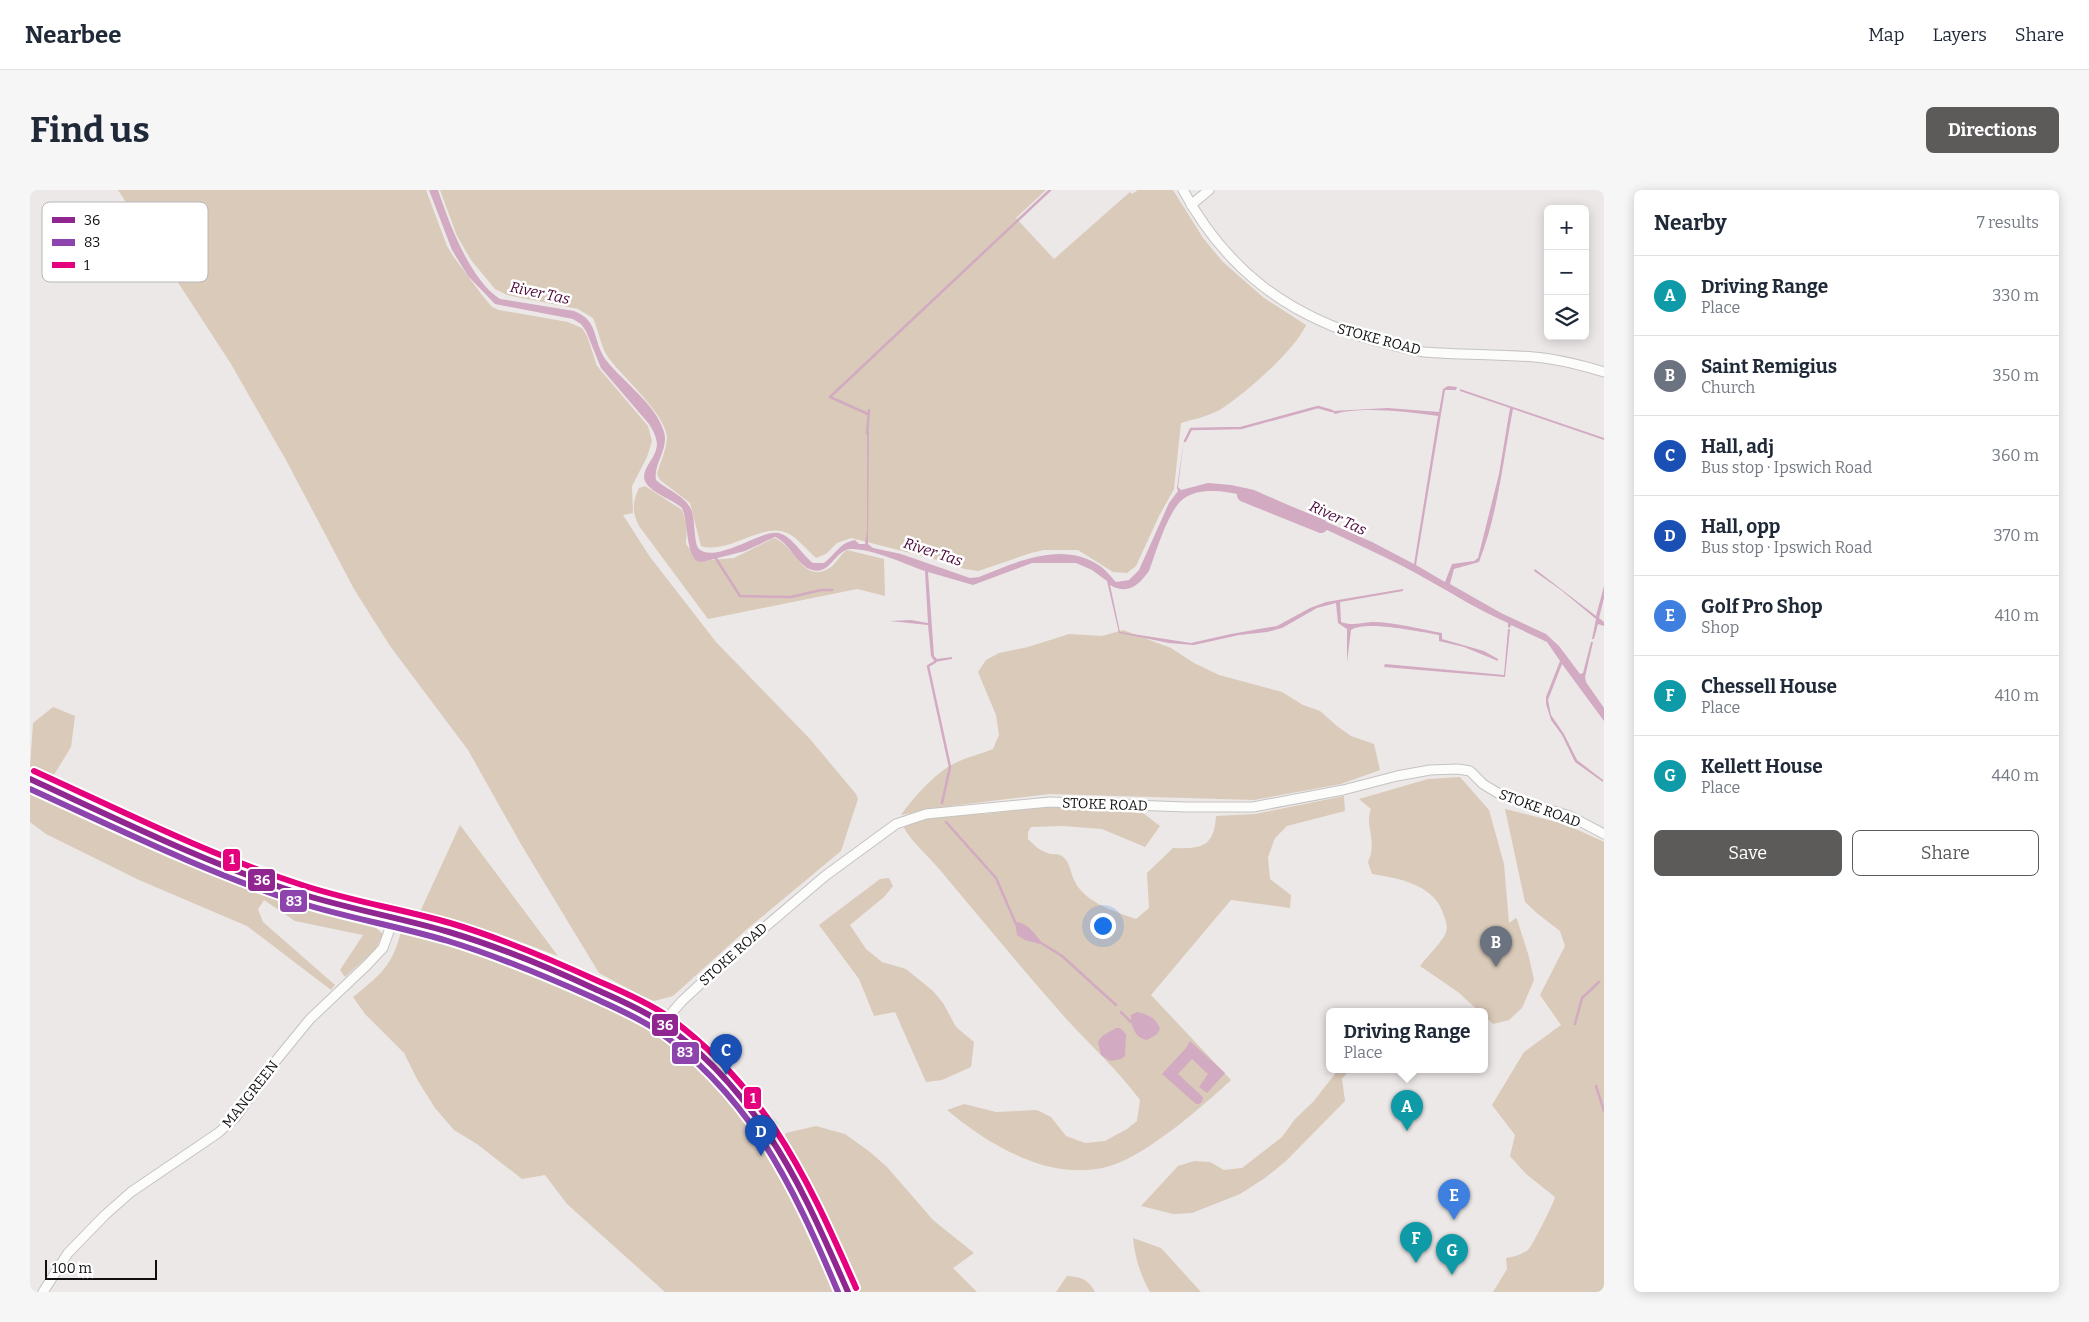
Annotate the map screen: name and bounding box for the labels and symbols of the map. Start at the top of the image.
legend [42,202,208,282]
text: 36 [84,212,100,229]
text: 83 [84,234,100,251]
text: 1 [84,257,90,274]
water label: River Tas [508,278,572,308]
street label: STOKE ROAD [1335,320,1422,359]
water label: River Tas [1307,497,1369,539]
water label: River Tas [901,534,965,570]
street label: STOKE ROAD [1497,786,1583,831]
street label: STOKE ROAD [1062,795,1148,814]
line badge: 1 [222,848,241,872]
text: 1 [229,851,235,868]
line badge: 36 [247,868,276,892]
text: 36 [254,872,270,889]
line badge: 83 [279,889,308,913]
text: 83 [286,893,302,910]
your location [1090,913,1116,939]
street label: STOKE ROAD [696,919,771,989]
pin: B [1480,926,1512,967]
line badge: 36 [651,1013,679,1037]
text: 36 [657,1017,673,1034]
pin: C [710,1034,742,1075]
line badge: 83 [671,1041,700,1065]
text: 83 [677,1044,693,1061]
street label: MANGREEN [219,1057,282,1131]
line badge: 1 [743,1086,762,1110]
text: 1 [750,1090,756,1107]
pin: A [1391,1090,1423,1131]
pin: D [745,1115,777,1156]
pin: E [1438,1179,1470,1220]
pin: F [1400,1222,1432,1263]
pin: G [1436,1234,1468,1275]
scale bar [45,1257,158,1280]

